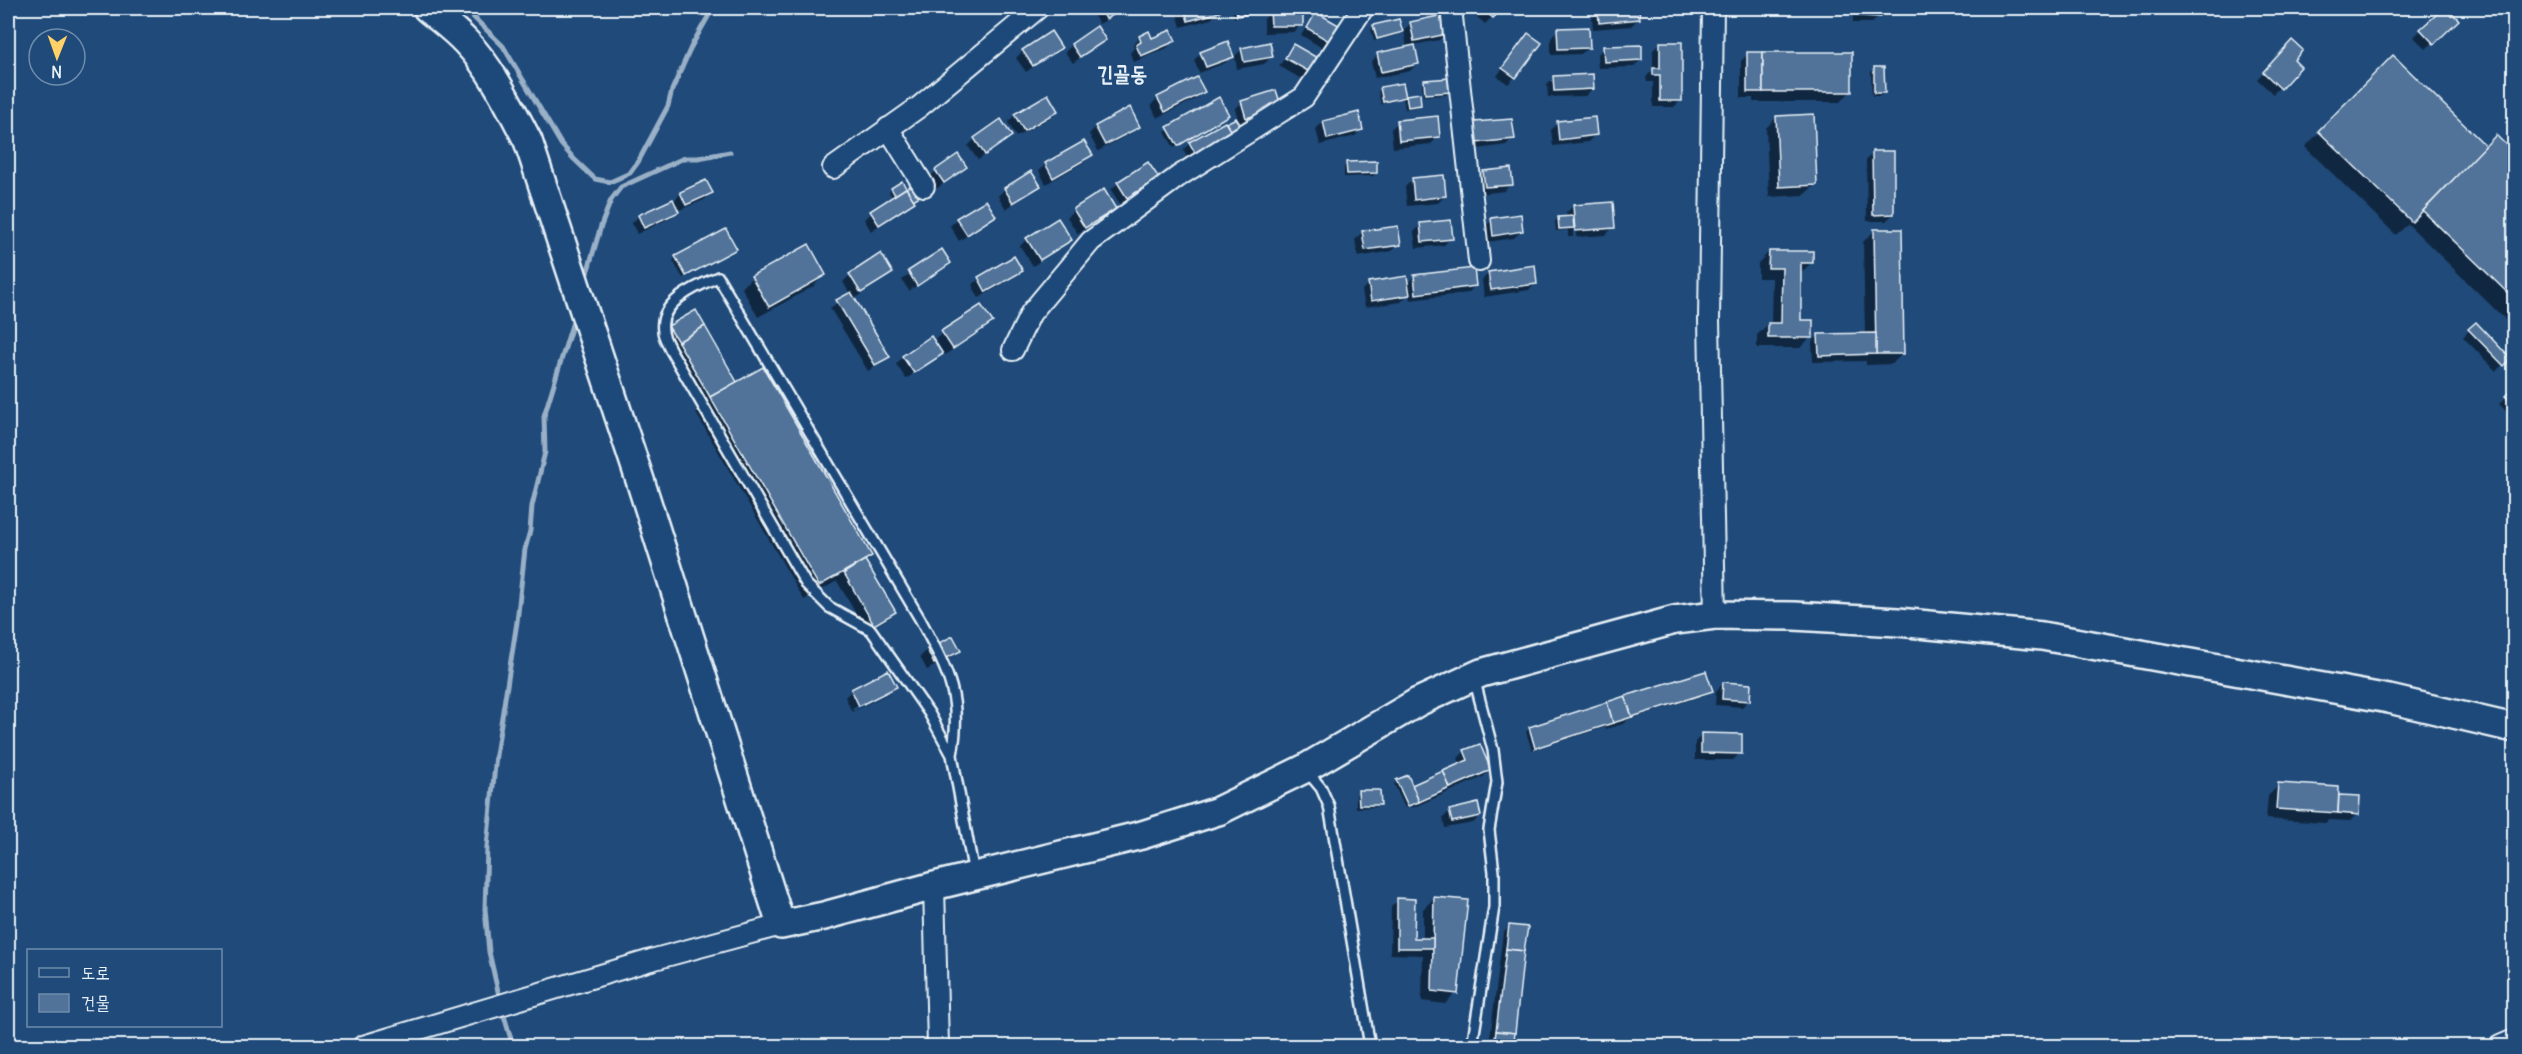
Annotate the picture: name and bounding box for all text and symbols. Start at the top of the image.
north arrow [27,27,87,87]
district label: 긴골동 [1097,60,1147,87]
text: N [51,62,62,82]
legend [27,949,222,1027]
text: 도로 [81,961,110,984]
text: 건물 [81,991,110,1014]

